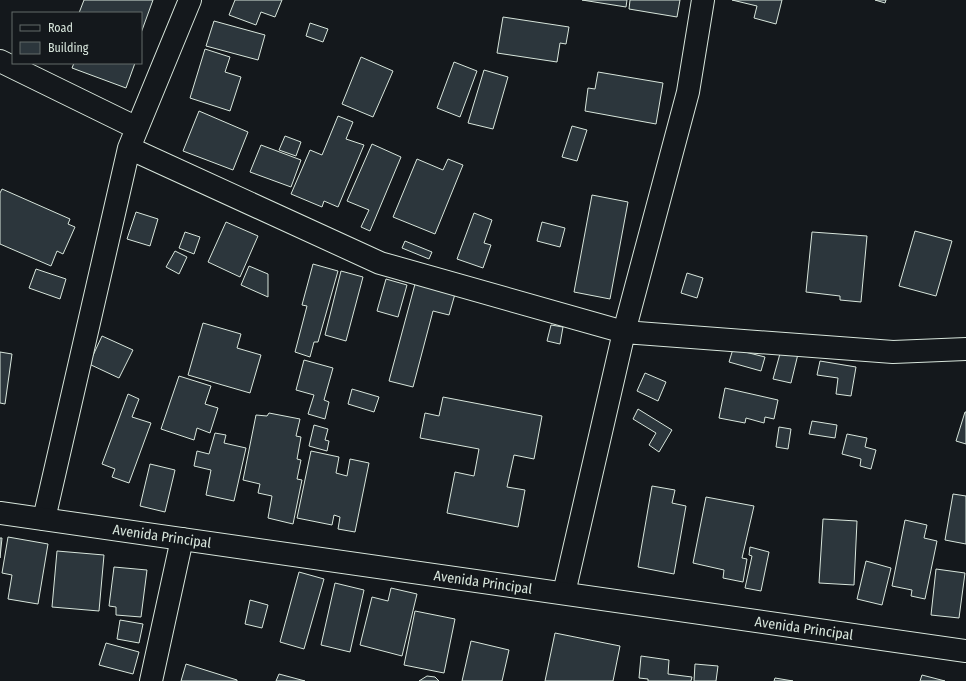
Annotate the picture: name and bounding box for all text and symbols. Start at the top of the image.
legend [12,12,142,64]
text: Road [48,21,73,35]
text: Building [48,41,89,55]
street label: Avenida Principal [112,521,212,552]
street label: Avenida Principal [433,567,533,598]
street label: Avenida Principal [754,613,854,644]

